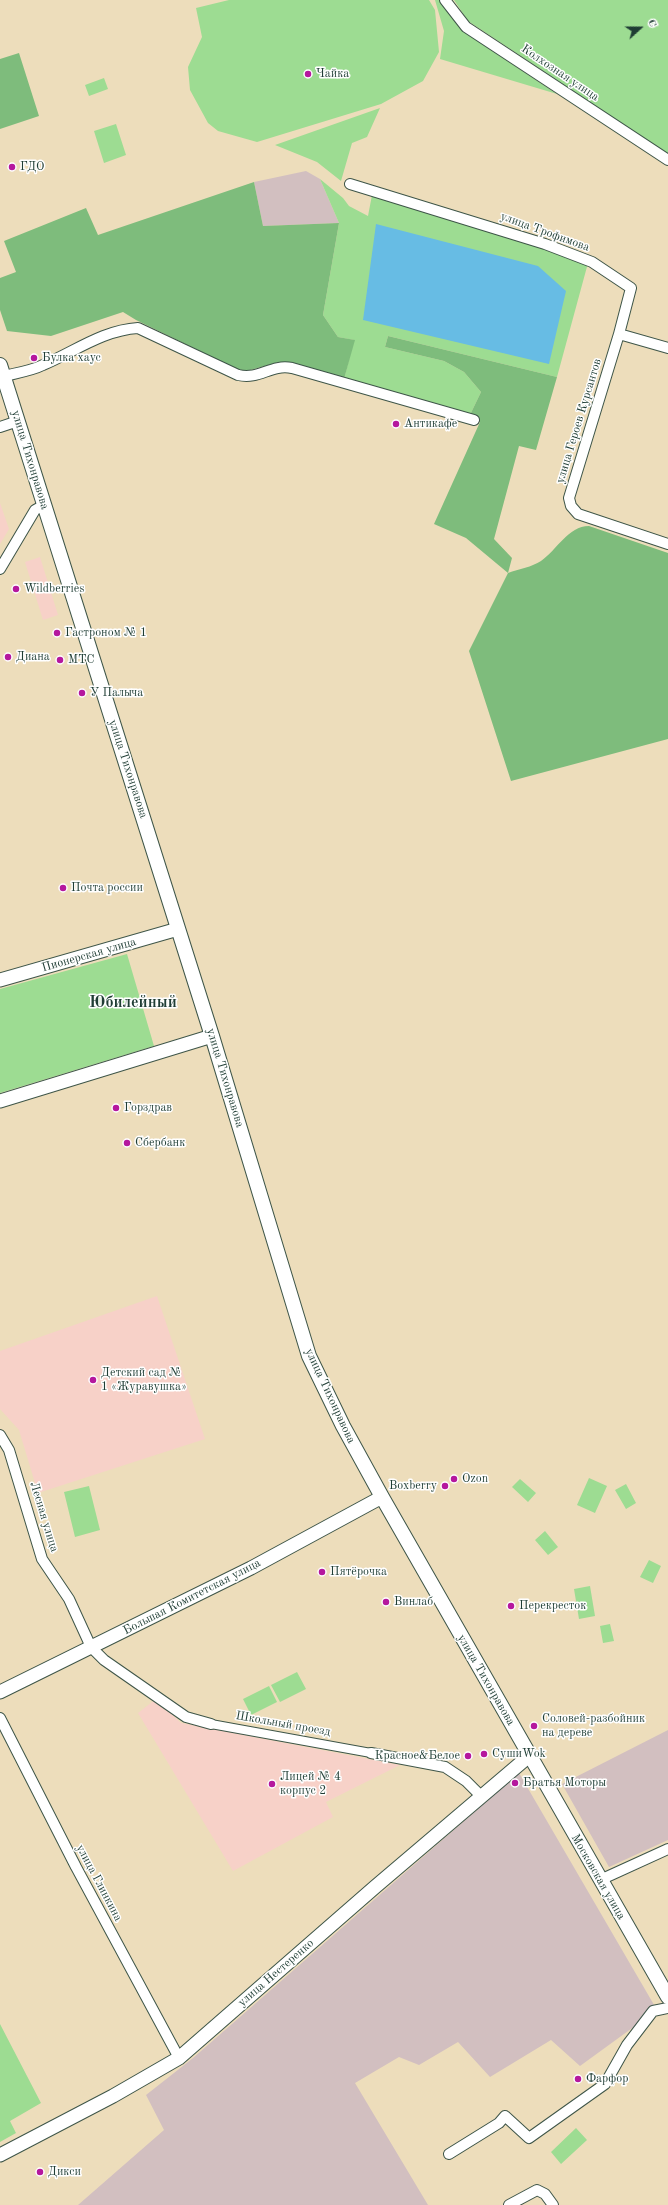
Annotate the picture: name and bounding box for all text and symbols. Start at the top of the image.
north arrow [620,8,660,48]
text: С [645,18,658,29]
street label: Колхозная улица [518,42,602,104]
place label: Чайка [316,67,349,81]
marker: Чайка [303,69,313,79]
place label: ГДО [20,160,44,174]
marker: ГДО [7,162,17,172]
street label: улица Трофимова [498,209,592,255]
place label: Булка хаус [42,351,101,365]
marker: Булка хаус [29,353,39,363]
street label: улица Героев Курсантов [553,357,605,485]
street label: улица Тихонравова [8,409,52,511]
place label: Антикафе [404,417,457,431]
marker: Антикафе [391,419,401,429]
place label: Wildberries [24,582,85,596]
marker: Wildberries [11,584,21,594]
place label: Гастроном № 1 [65,626,147,640]
marker: Гастроном № 1 [52,628,62,638]
place label: Диана [16,650,50,664]
marker: Диана [3,652,13,662]
place label: МТС [68,653,95,667]
marker: МТС [55,655,65,665]
place label: У Палыча [90,686,143,700]
marker: У Палыча [77,688,87,698]
street label: улица Тихонравова [105,718,151,820]
place label: Почта россии [71,881,143,895]
marker: Почта россии [58,883,68,893]
street label: Пионерская улица [40,935,138,975]
district label: Юбилейный [89,993,177,1013]
street label: улица Тихонравова [203,1027,247,1129]
place label: Горздрав [124,1101,172,1115]
marker: Горздрав [111,1103,121,1113]
place label: Сбербанк [135,1136,185,1150]
marker: Сбербанк [122,1138,132,1148]
street label: улица Тихонравова [302,1346,358,1446]
place label: Детский сад № 1 «Журавушка» [101,1366,187,1394]
marker: Детский сад № 1 «Журавушка» [88,1375,98,1385]
place label: Ozon [462,1472,488,1486]
marker: Ozon [449,1474,459,1484]
place label: Boxberry [389,1479,437,1493]
street label: Лесная улица [26,1480,62,1554]
marker: Boxberry [440,1481,450,1491]
street label: Большая Комитетская улица [121,1556,263,1638]
place label: Пятёрочка [330,1565,387,1579]
marker: Пятёрочка [317,1567,327,1577]
place label: Винлаб [394,1595,433,1609]
marker: Винлаб [381,1597,391,1607]
place label: Перекресток [519,1599,586,1613]
marker: Перекресток [506,1601,516,1611]
street label: улица Тихонравова [454,1632,518,1728]
street label: Школьный проезд [235,1709,331,1739]
place label: Соловей-разбойник на дереве [542,1712,645,1740]
marker: Соловей-разбойник на дереве [529,1721,539,1731]
place label: СушиWok [492,1747,546,1761]
place label: Красное&Белое [375,1749,460,1763]
marker: СушиWok [479,1749,489,1759]
marker: Красное&Белое [463,1751,473,1761]
place label: Лицей № 4 корпус 2 [280,1770,341,1798]
place label: Братья Моторы [523,1776,606,1790]
marker: Братья Моторы [510,1778,520,1788]
marker: Лицей № 4 корпус 2 [267,1779,277,1789]
street label: Московская улица [568,1832,628,1922]
street label: улица Глинкина [73,1842,125,1924]
street label: улица Нестеренко [235,1936,317,2010]
place label: Фарфор [586,2072,628,2086]
marker: Фарфор [573,2074,583,2084]
place label: Дикси [48,2165,81,2179]
marker: Дикси [35,2167,45,2177]

